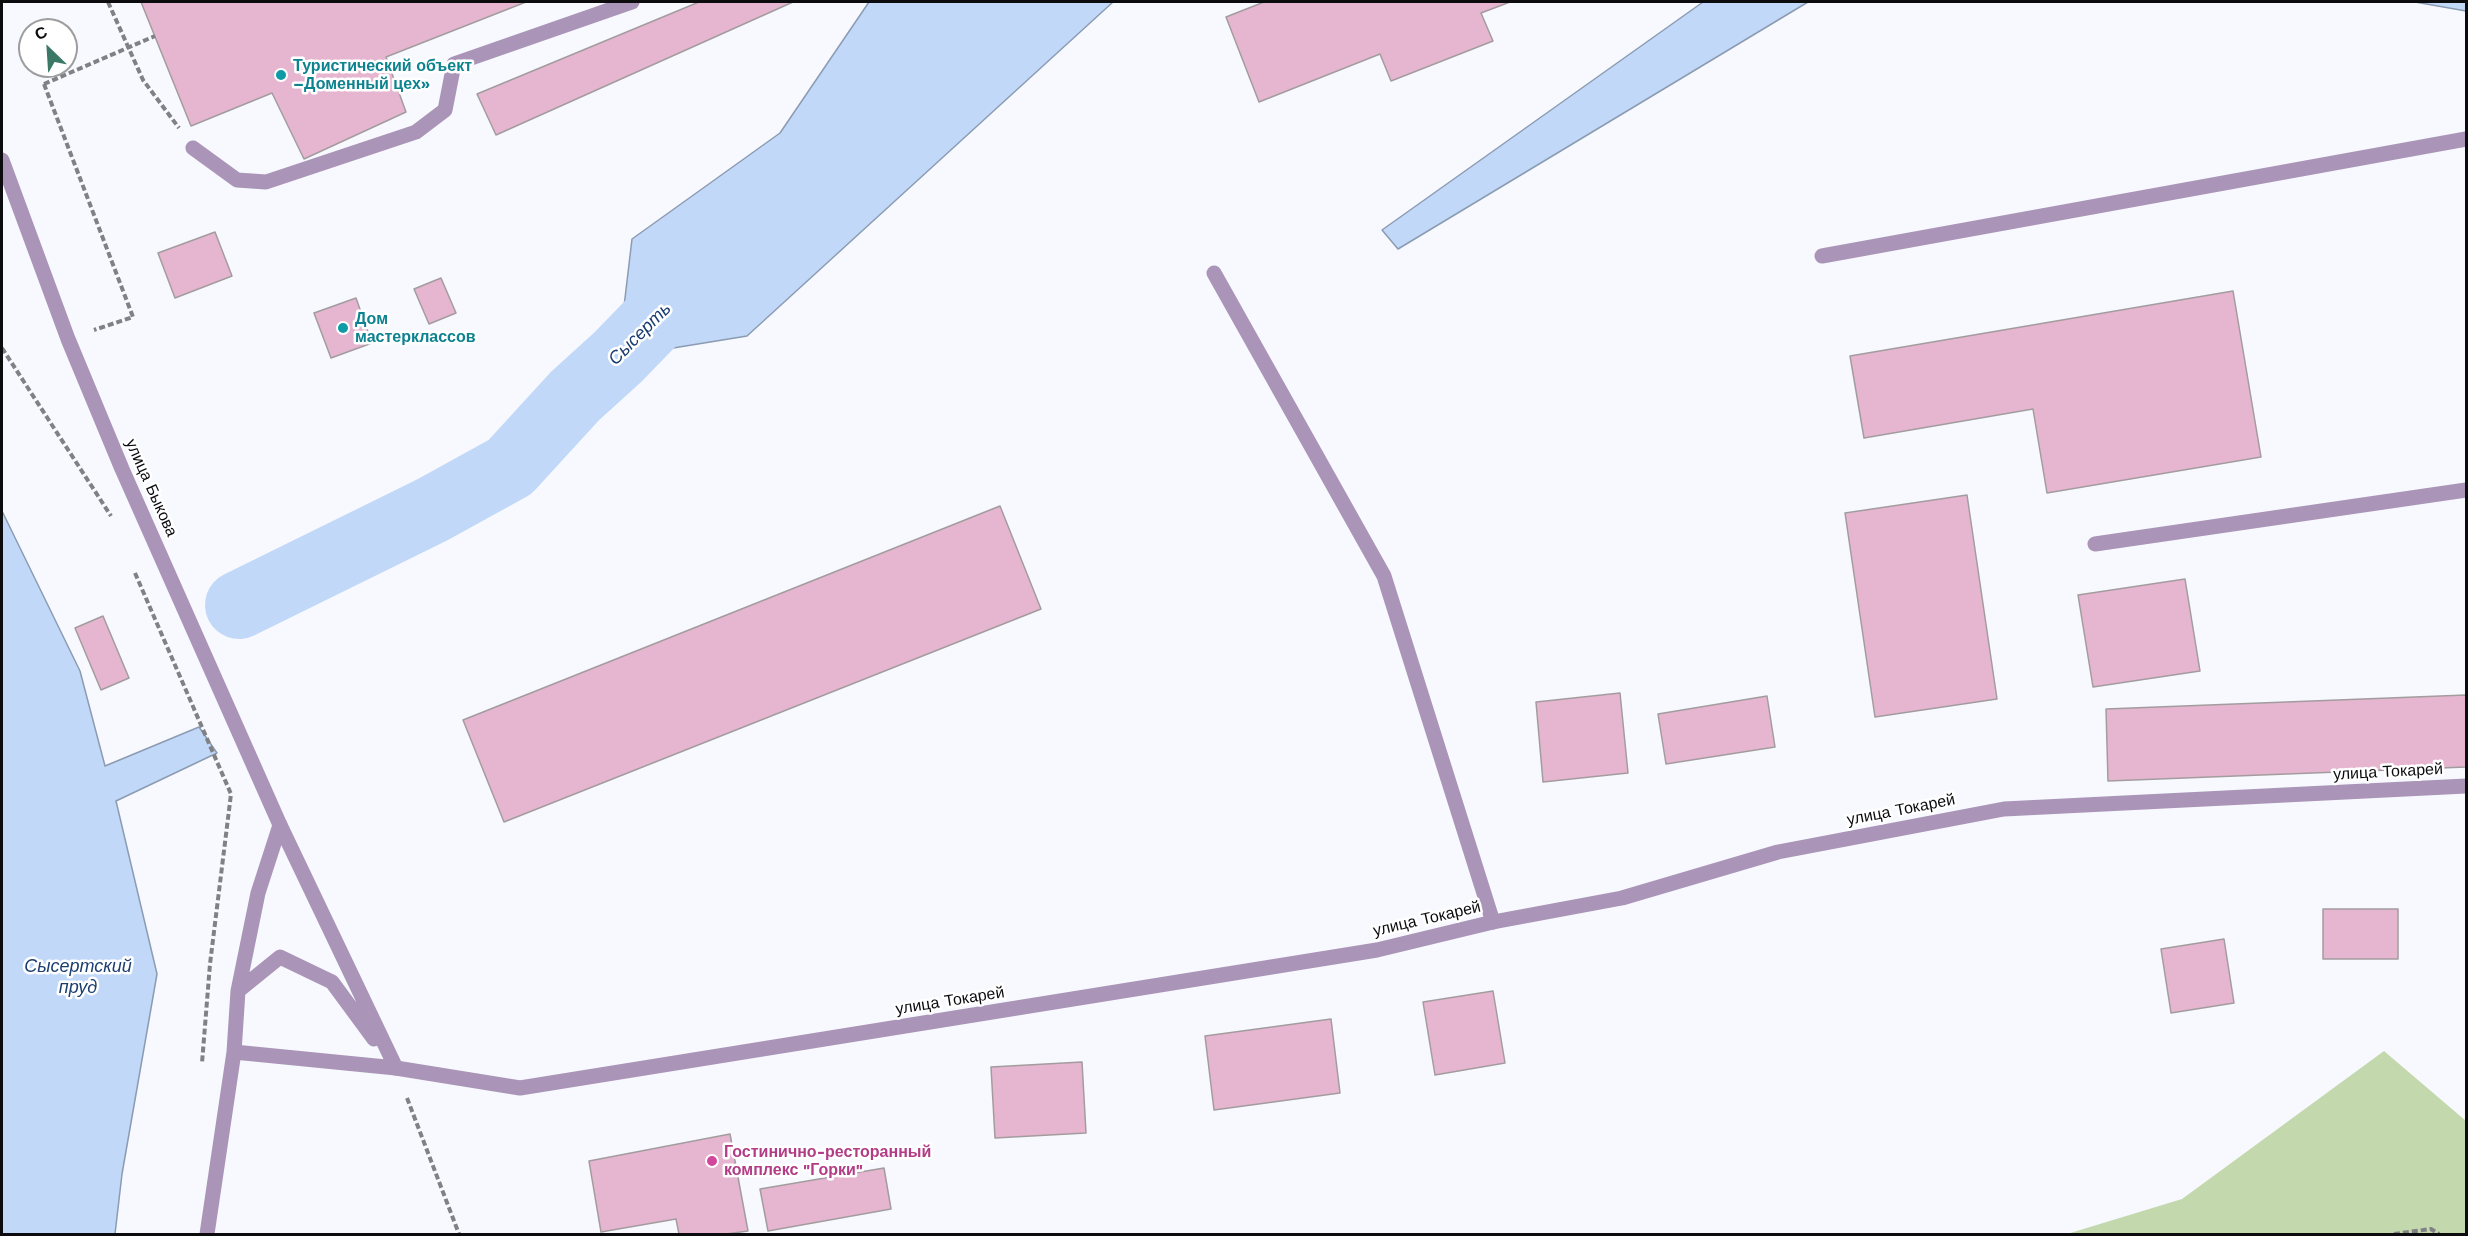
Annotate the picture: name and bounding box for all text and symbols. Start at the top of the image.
north arrow [18,18,78,78]
text: С [32,22,50,44]
place label: Туристический объект –Доменный цех» [293,56,472,94]
marker: Туристический объект –Доменный цех» [274,68,288,82]
water label: Сысерть [604,298,676,370]
place label: Дом мастерклассов [355,309,476,347]
marker: Дом мастерклассов [336,321,350,335]
street label: улица Быкова [121,436,181,540]
street label: улица Токарей [2333,760,2443,784]
street label: улица Токарей [1845,790,1957,830]
street label: улица Токарей [1371,897,1483,941]
water label: Сысертский пруд [24,956,132,998]
street label: улица Токарей [894,983,1006,1019]
place label: Гостинично-ресторанный комплекс "Горки" [724,1142,931,1180]
marker: Гостинично-ресторанный комплекс "Горки" [705,1154,719,1168]

